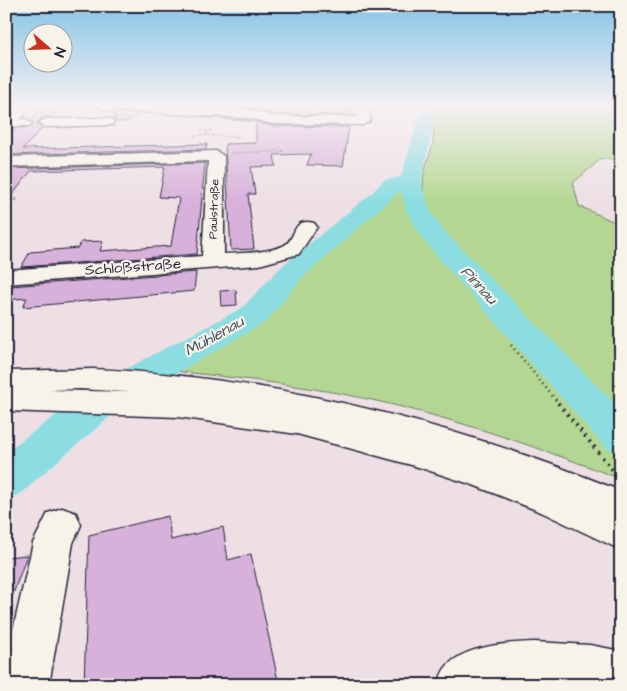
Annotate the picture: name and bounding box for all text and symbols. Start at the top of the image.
north arrow [22,22,72,72]
text: N [48,45,70,60]
street label: Paulstraße [204,178,224,239]
street label: Schloßstraße [84,253,182,281]
water label: Pinnau [456,261,503,310]
water label: Mühlenau [180,310,248,361]

